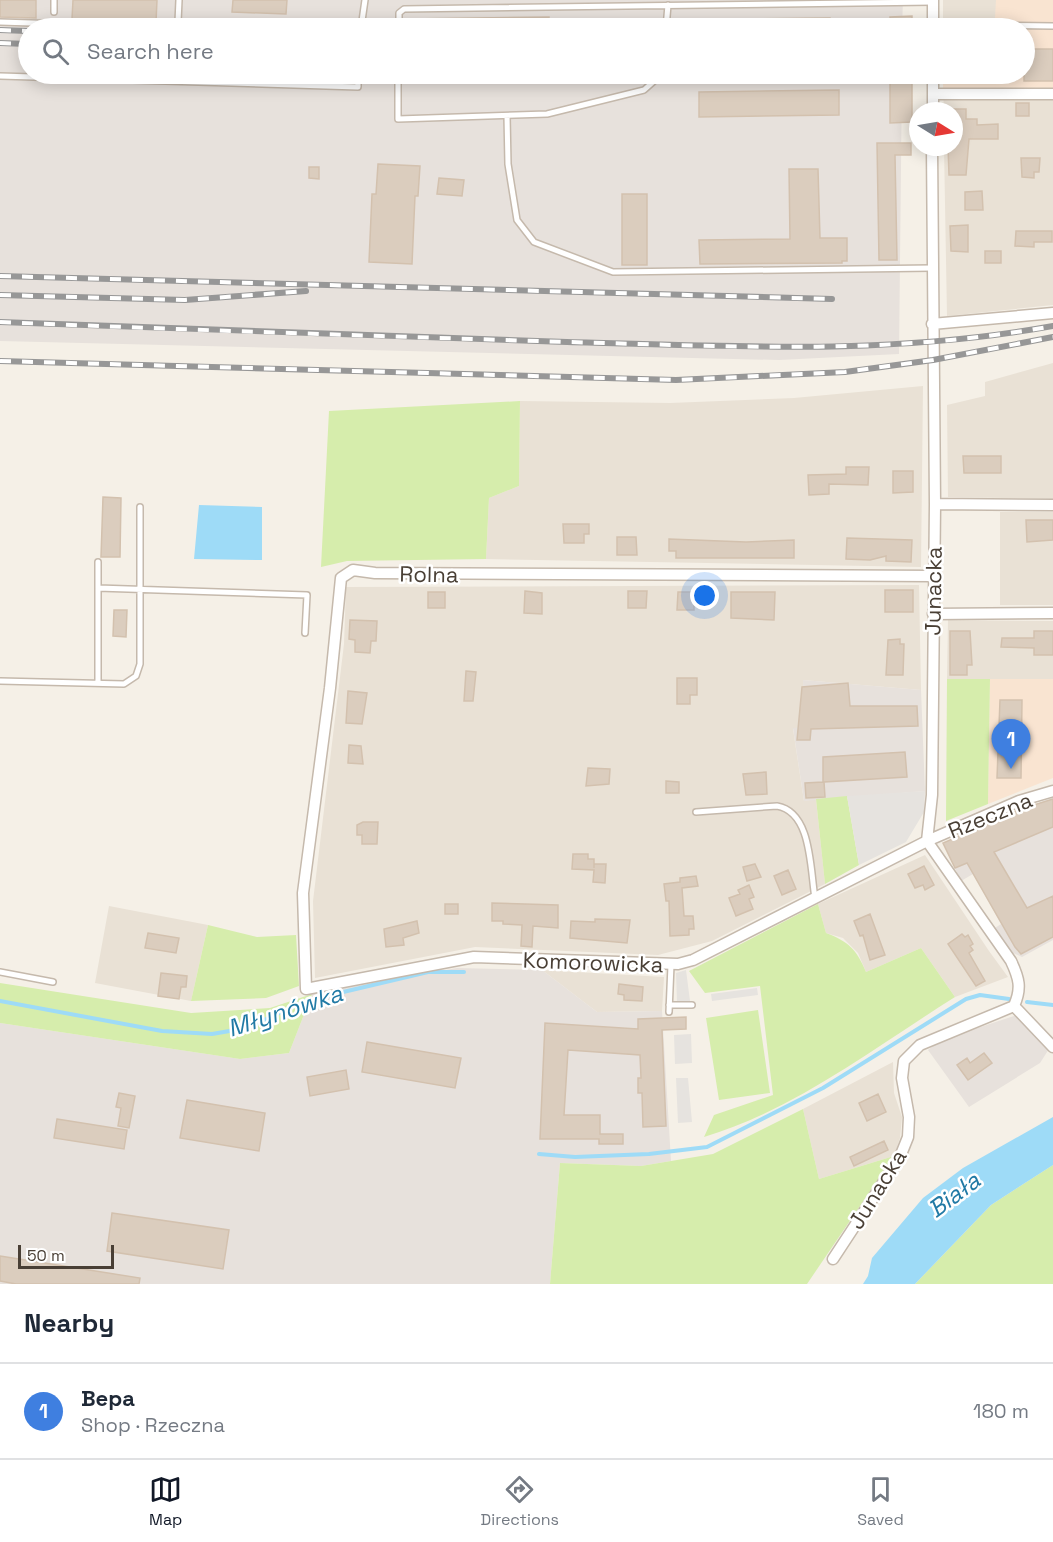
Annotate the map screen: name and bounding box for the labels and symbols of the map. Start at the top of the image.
north arrow [909,102,963,156]
street label: Junacka [918,546,948,636]
street label: Rolna [399,559,459,589]
your location [690,581,719,610]
pin: 1 [992,720,1030,769]
street label: Rzeczna [944,785,1036,845]
street label: Komorowicka [522,946,664,978]
water label: Młynówka [223,977,347,1044]
street label: Junacka [841,1143,913,1234]
water label: Biała [921,1165,986,1224]
scale bar [18,1242,114,1270]

